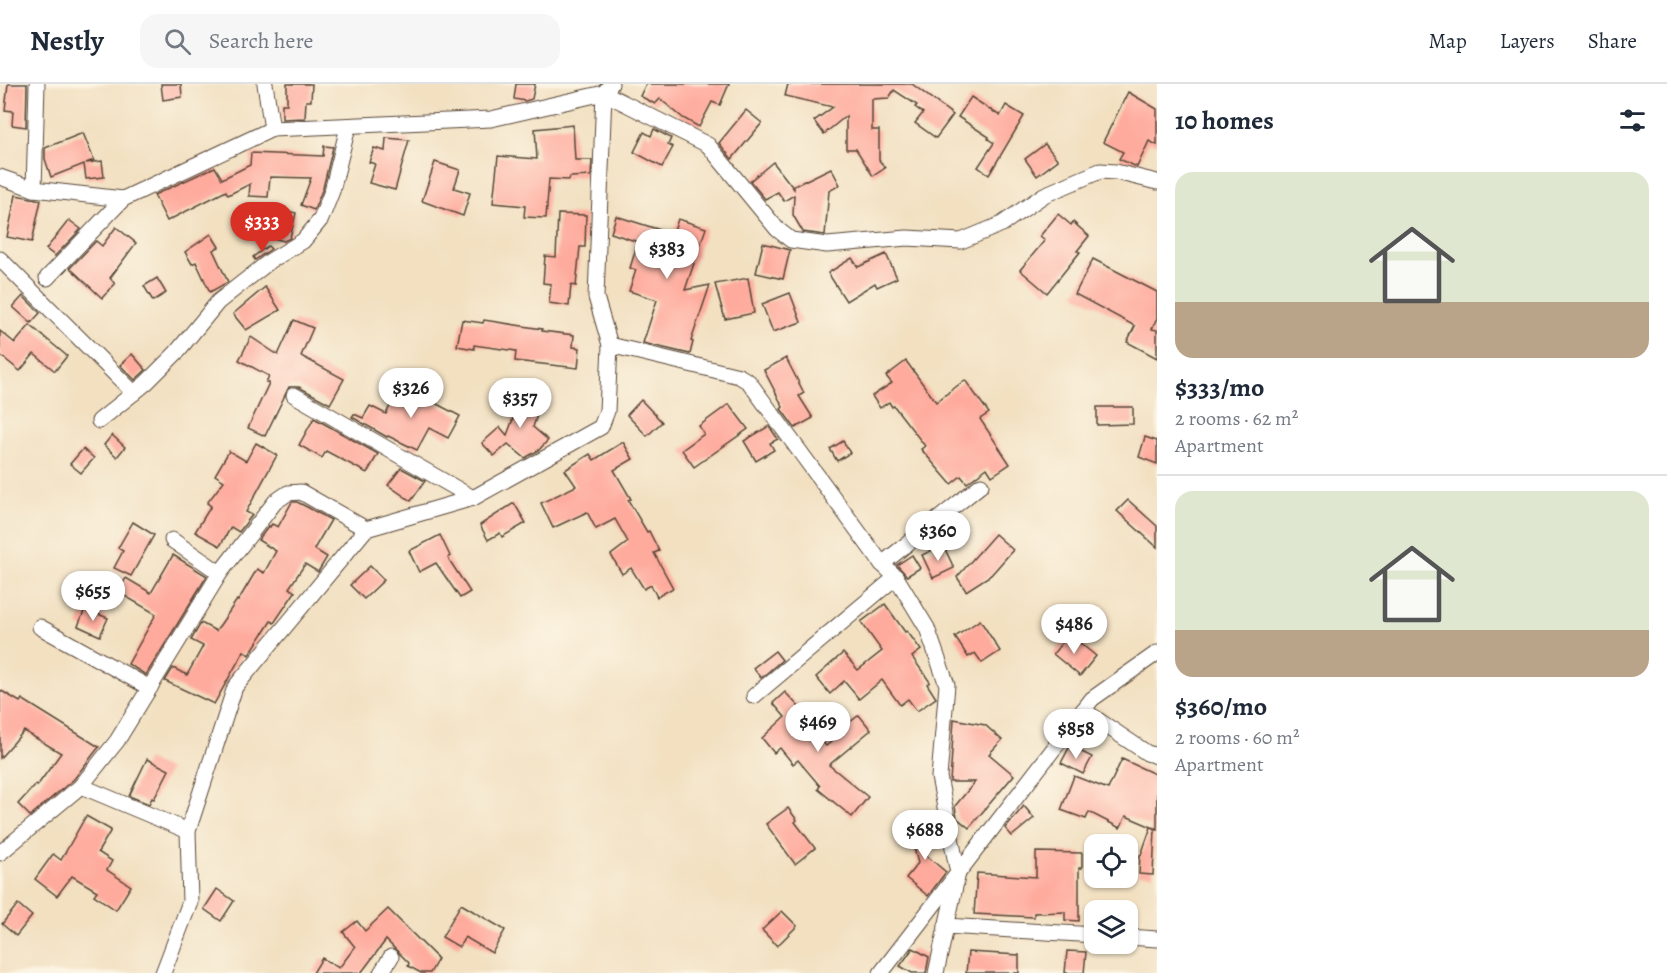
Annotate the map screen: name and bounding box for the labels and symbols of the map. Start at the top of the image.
pin: $333 [226,202,298,253]
pin: $383 [631,229,703,280]
pin: $326 [375,368,447,419]
pin: $357 [484,378,556,429]
pin: $360 [902,511,974,562]
pin: $655 [57,571,129,622]
pin: $486 [1038,604,1110,655]
pin: $469 [782,702,854,753]
pin: $858 [1040,709,1112,760]
pin: $688 [889,810,961,861]

